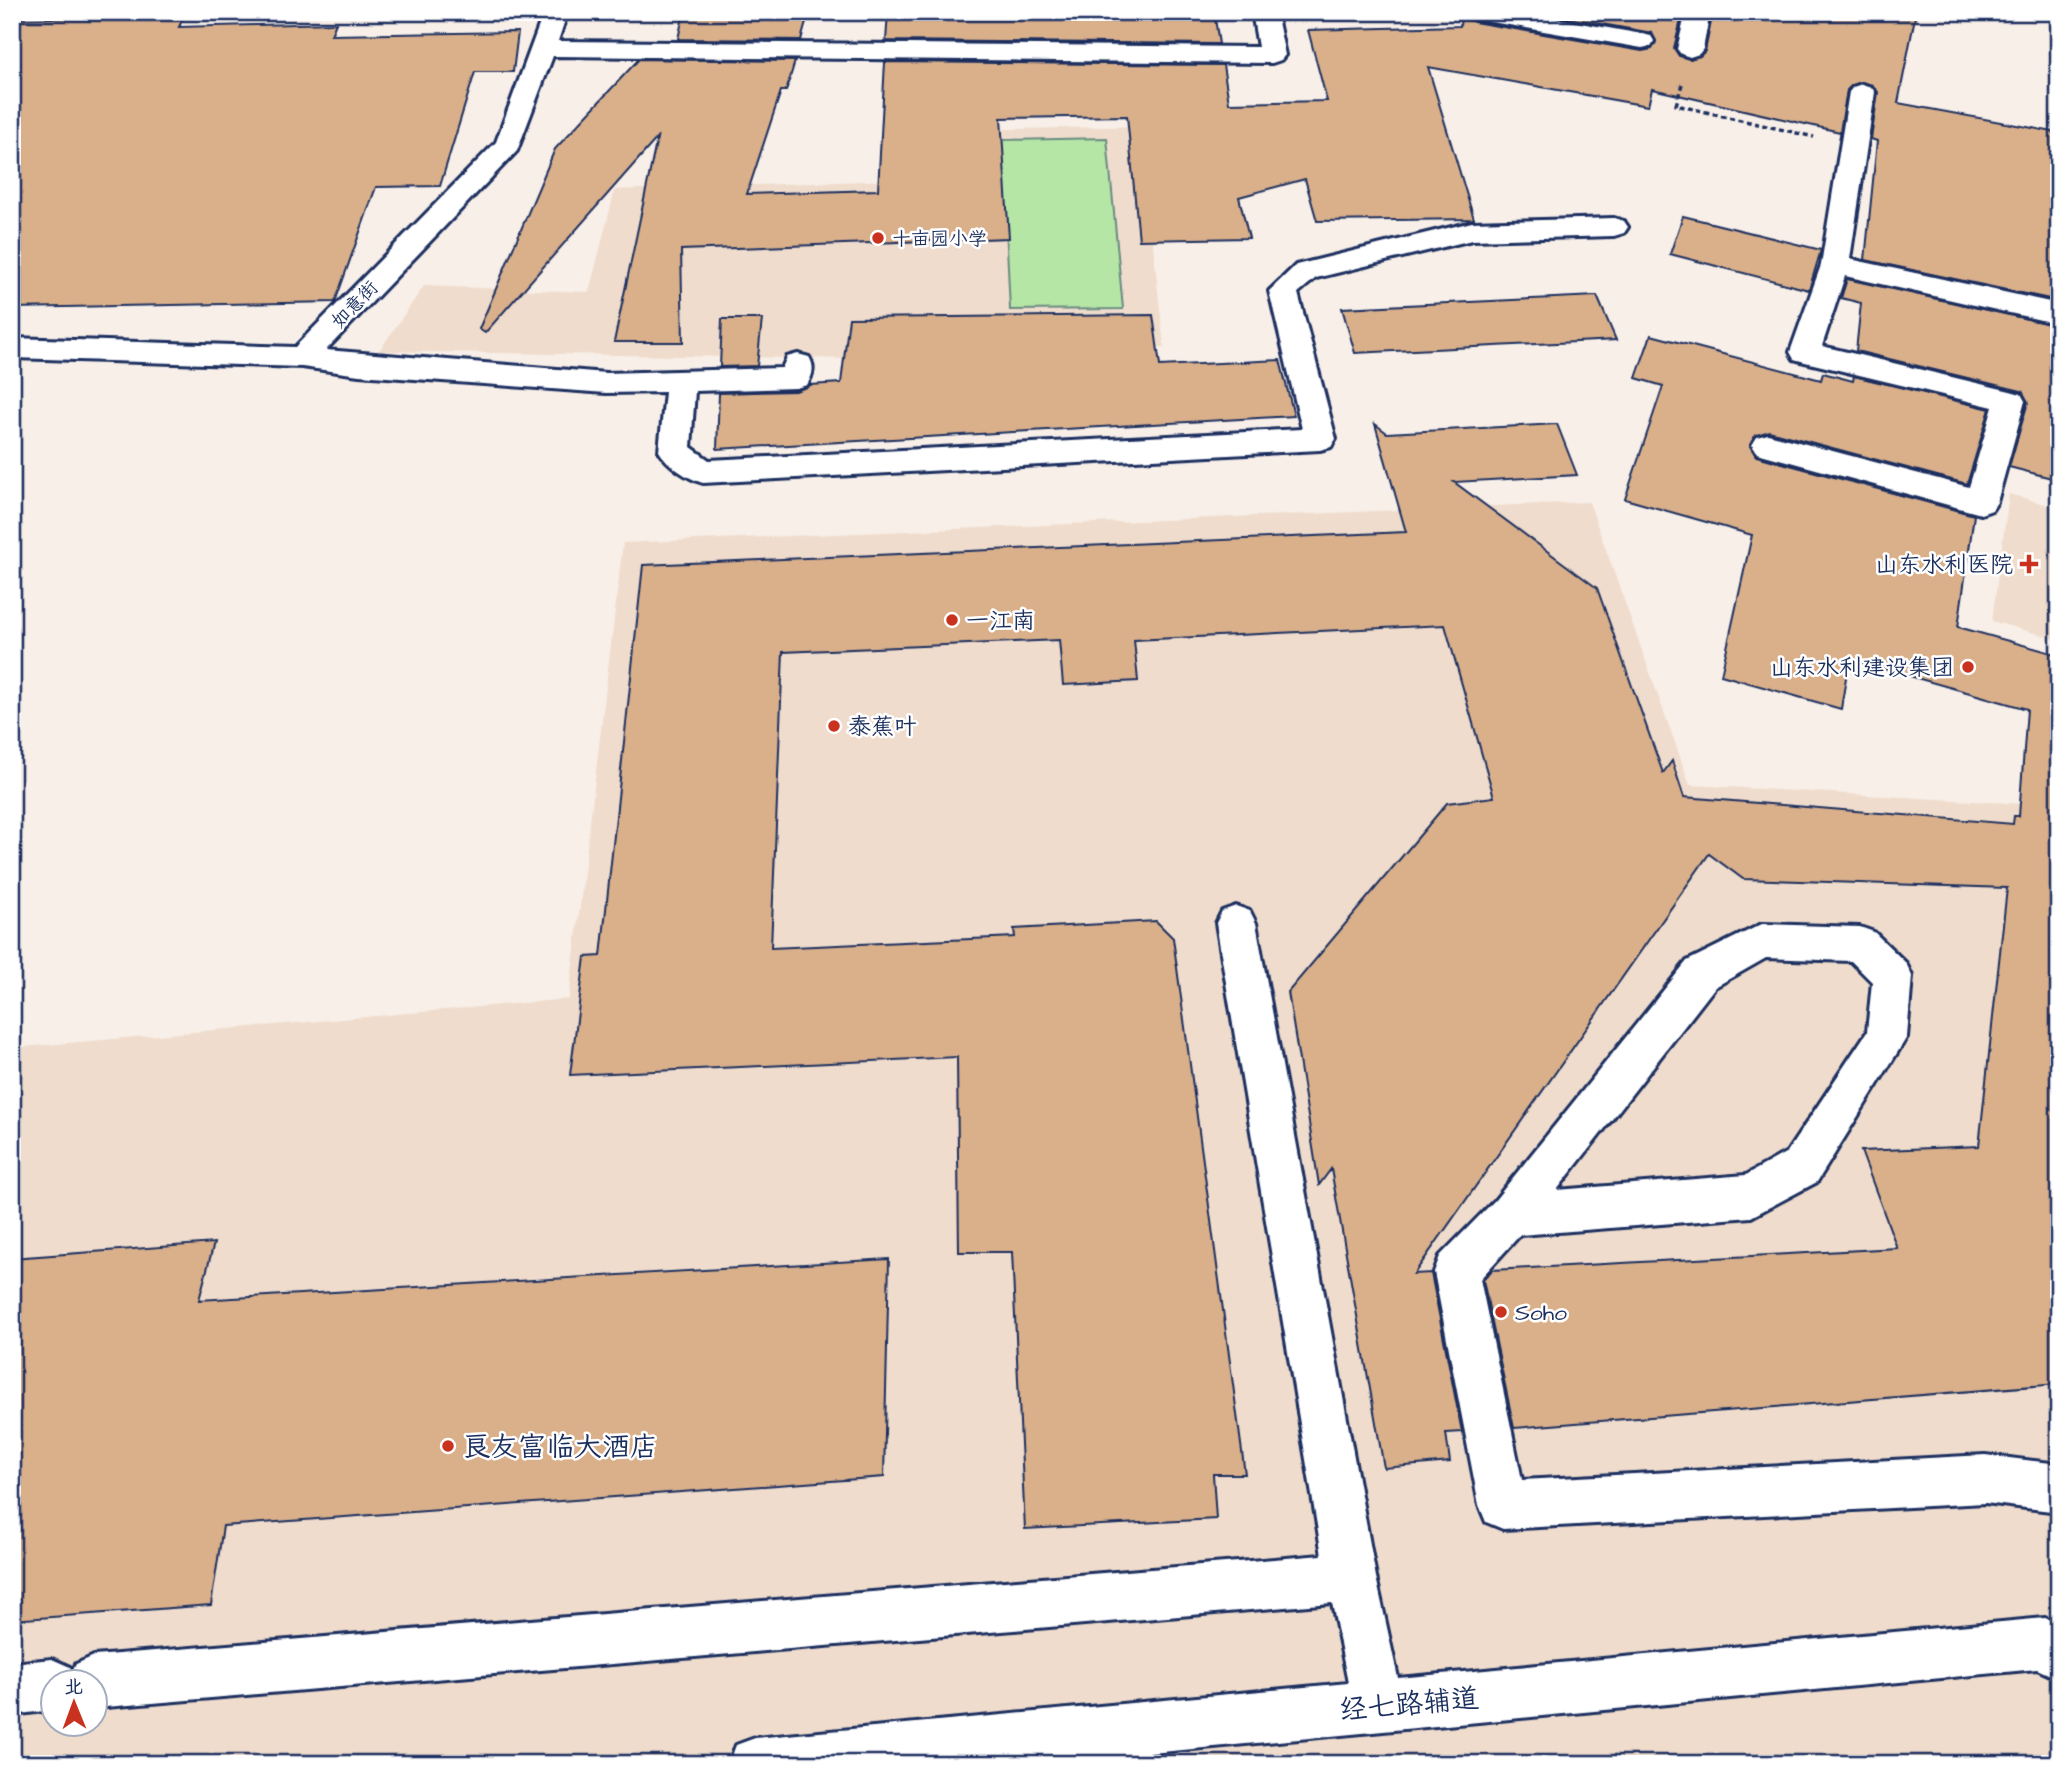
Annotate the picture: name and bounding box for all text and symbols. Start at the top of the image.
place label: 十亩园小学 [892,226,987,253]
marker: 十亩园小学 [870,230,886,246]
street label: 如意街 [326,275,385,335]
place label: 山东水利医院 [1875,549,2013,581]
marker: 山东水利医院 [2019,554,2039,574]
place label: 一江南 [966,605,1035,637]
marker: 一江南 [944,612,960,628]
place label: 山东水利建设集团 [1770,652,1954,684]
marker: 山东水利建设集团 [1960,659,1976,675]
place label: 泰蕉叶 [848,711,917,743]
marker: 泰蕉叶 [826,718,842,734]
place label: Soho [1515,1297,1567,1329]
marker: Soho [1493,1304,1509,1320]
place label: 良友富临大酒店 [462,1428,658,1467]
marker: 良友富临大酒店 [440,1438,456,1454]
north arrow [38,1668,108,1738]
text: 北 [64,1674,83,1701]
street label: 经七路辅道 [1338,1679,1481,1730]

